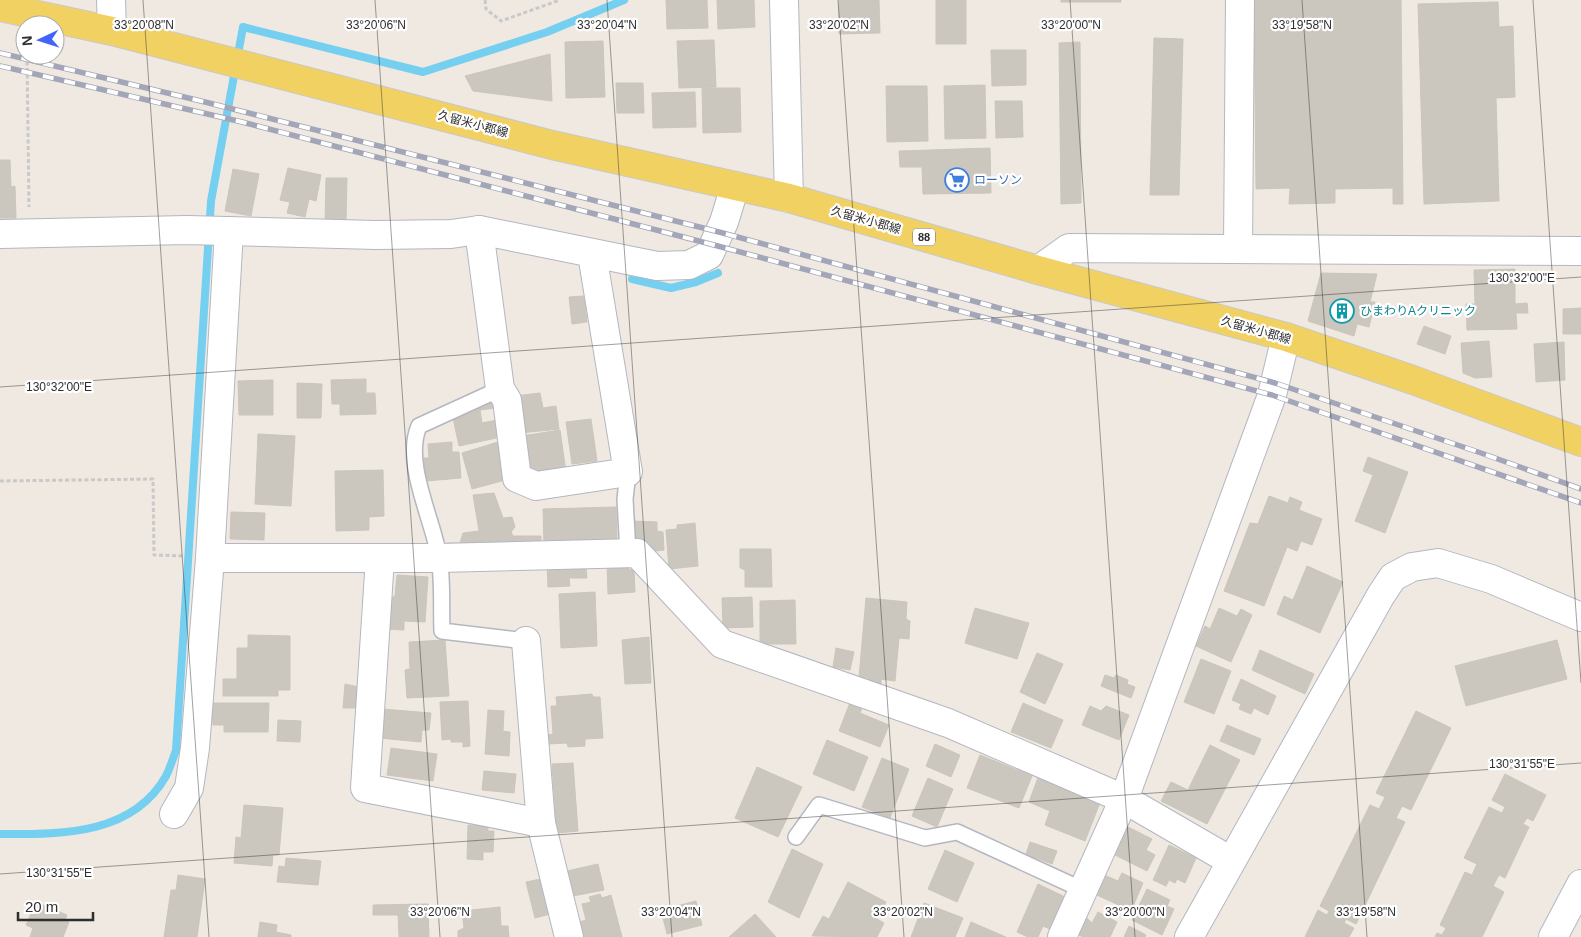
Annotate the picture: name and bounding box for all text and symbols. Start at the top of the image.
north arrow [15,15,65,65]
text: 33°20'08"N [114,18,174,32]
text: 33°20'06"N [346,18,406,32]
text: 33°20'04"N [577,18,637,32]
text: 33°20'02"N [809,18,869,32]
text: 33°20'00"N [1041,18,1101,32]
text: 33°19'58"N [1272,18,1332,32]
text: N [19,35,35,47]
street label: 久留米小郡線 [436,108,510,140]
supermarket icon: ローソン [944,167,970,193]
place label: ローソン [974,173,1022,187]
street label: 久留米小郡線 [829,203,903,237]
road number: 88 [913,228,935,246]
text: 130°32'00"E [1489,271,1555,285]
building icon: ひまわりAクリニック [1329,298,1355,324]
place label: ひまわりAクリニック [1360,304,1476,318]
street label: 久留米小郡線 [1219,313,1293,347]
text: 130°32'00"E [26,380,92,394]
text: 130°31'55"E [1489,757,1555,771]
text: 130°31'55"E [26,866,92,880]
scale bar [18,890,92,922]
text: 20 m [25,898,58,915]
text: 33°20'06"N [410,905,470,919]
text: 33°20'04"N [641,905,701,919]
text: 33°20'02"N [873,905,933,919]
text: 33°20'00"N [1105,905,1165,919]
text: 33°19'58"N [1336,905,1396,919]

